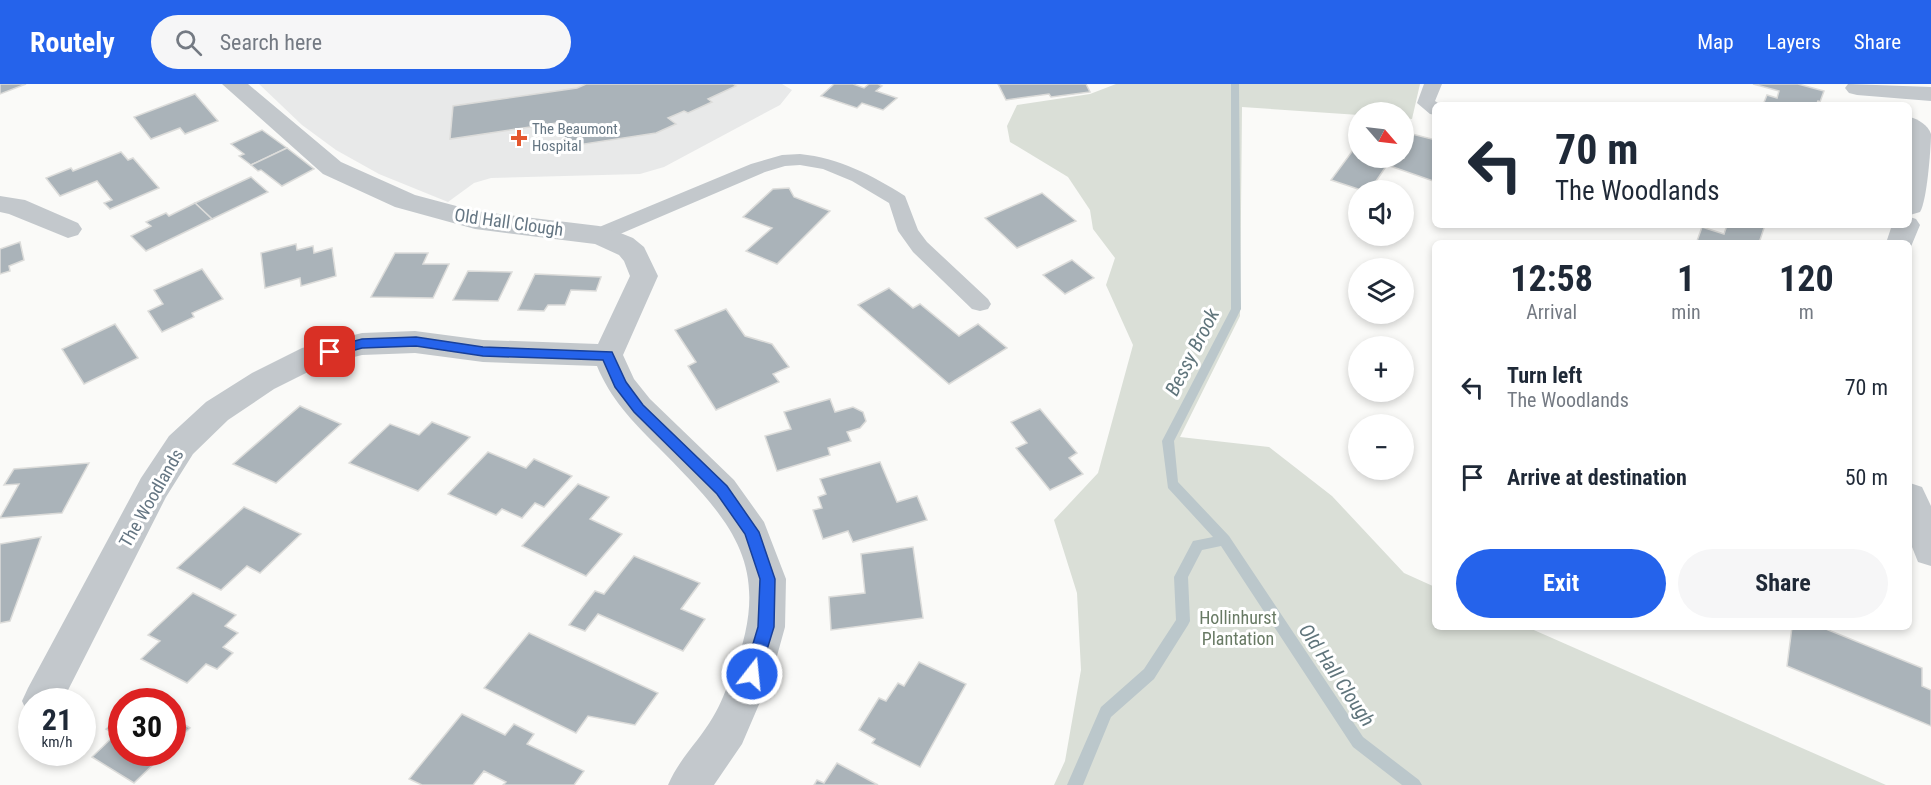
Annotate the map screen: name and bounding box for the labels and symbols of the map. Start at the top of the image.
north arrow [1348,102,1414,168]
place label: The Beaumont Hospital [532,120,618,155]
marker: The Beaumont Hospital [510,129,528,147]
street label: Old Hall Clough [453,204,565,240]
water label: Bessy Brook [1160,303,1225,400]
pin [304,326,355,377]
street label: The Woodlands [114,445,188,551]
park label: Hollinhurst Plantation [1199,607,1277,649]
water label: Old Hall Clough [1294,619,1380,731]
position arrow [720,642,784,706]
speed limit sign: 30 [108,688,186,766]

